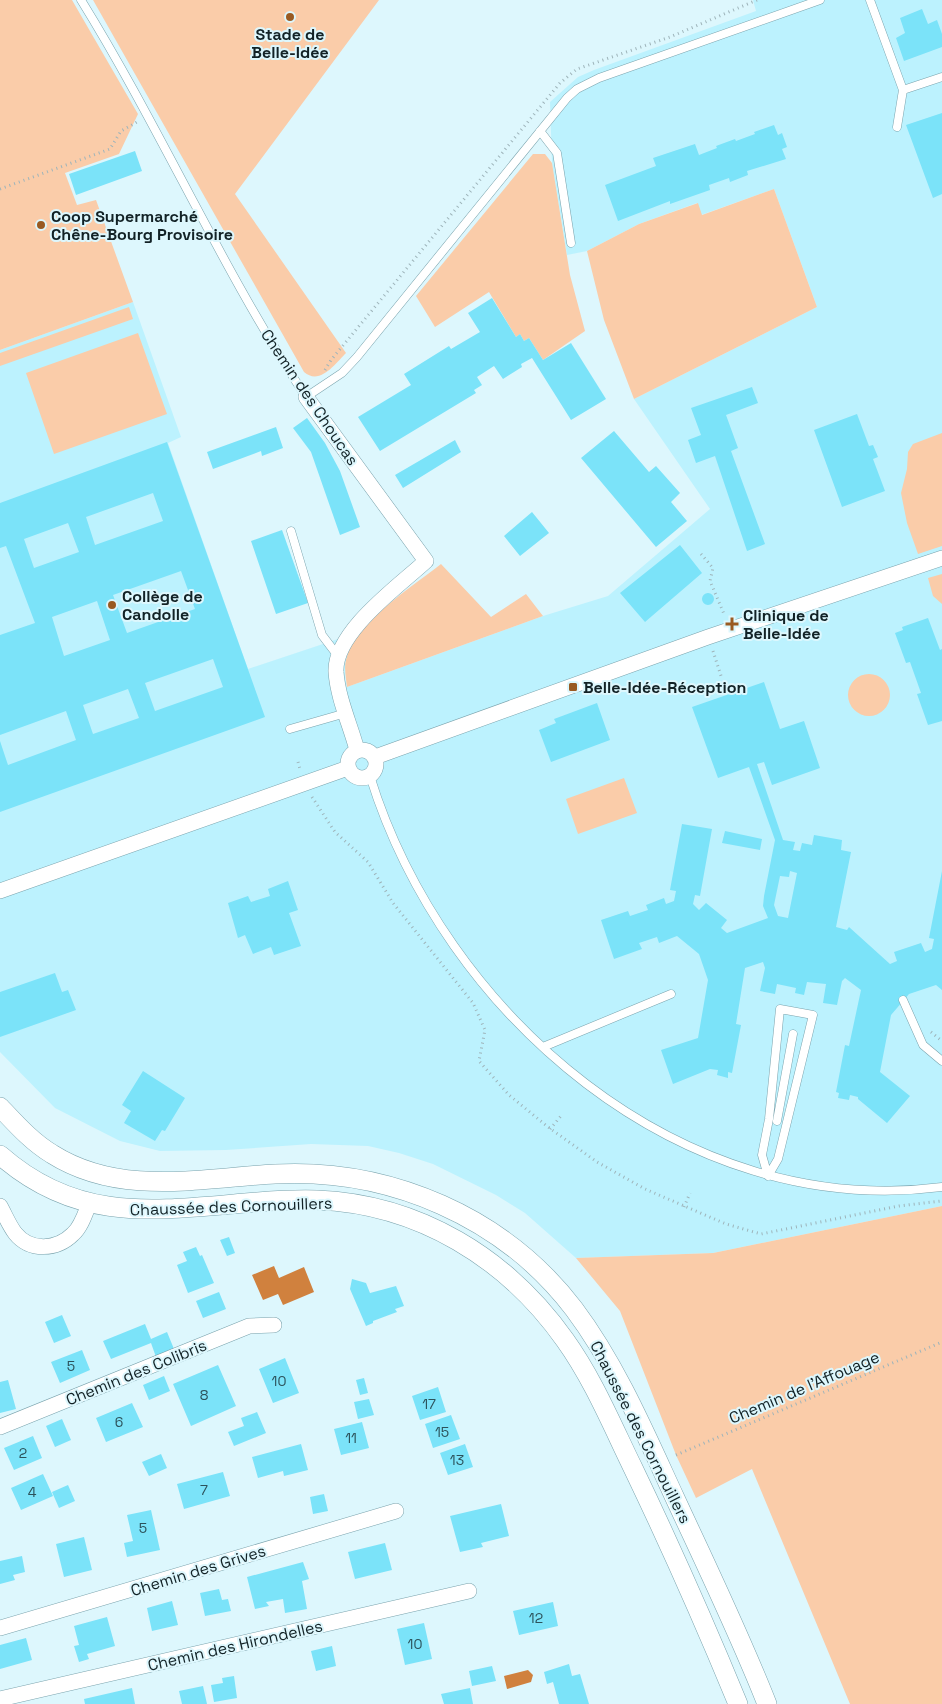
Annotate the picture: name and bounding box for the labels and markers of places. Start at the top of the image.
marker: Stade de Belle-Idée [284,11,296,23]
place label: Stade de Belle-Idée [251,24,329,63]
place label: Coop Supermarché Chêne-Bourg Provisoire [51,206,233,245]
marker: Coop Supermarché Chêne-Bourg Provisoire [35,219,47,231]
place label: Collège de Candolle [122,586,203,625]
marker: Collège de Candolle [106,599,118,611]
place label: Clinique de Belle-Idée [743,605,829,644]
marker: Clinique de Belle-Idée [725,617,739,631]
place label: Belle-Idée-Réception [583,677,746,698]
marker: Belle-Idée-Réception [567,681,579,693]

